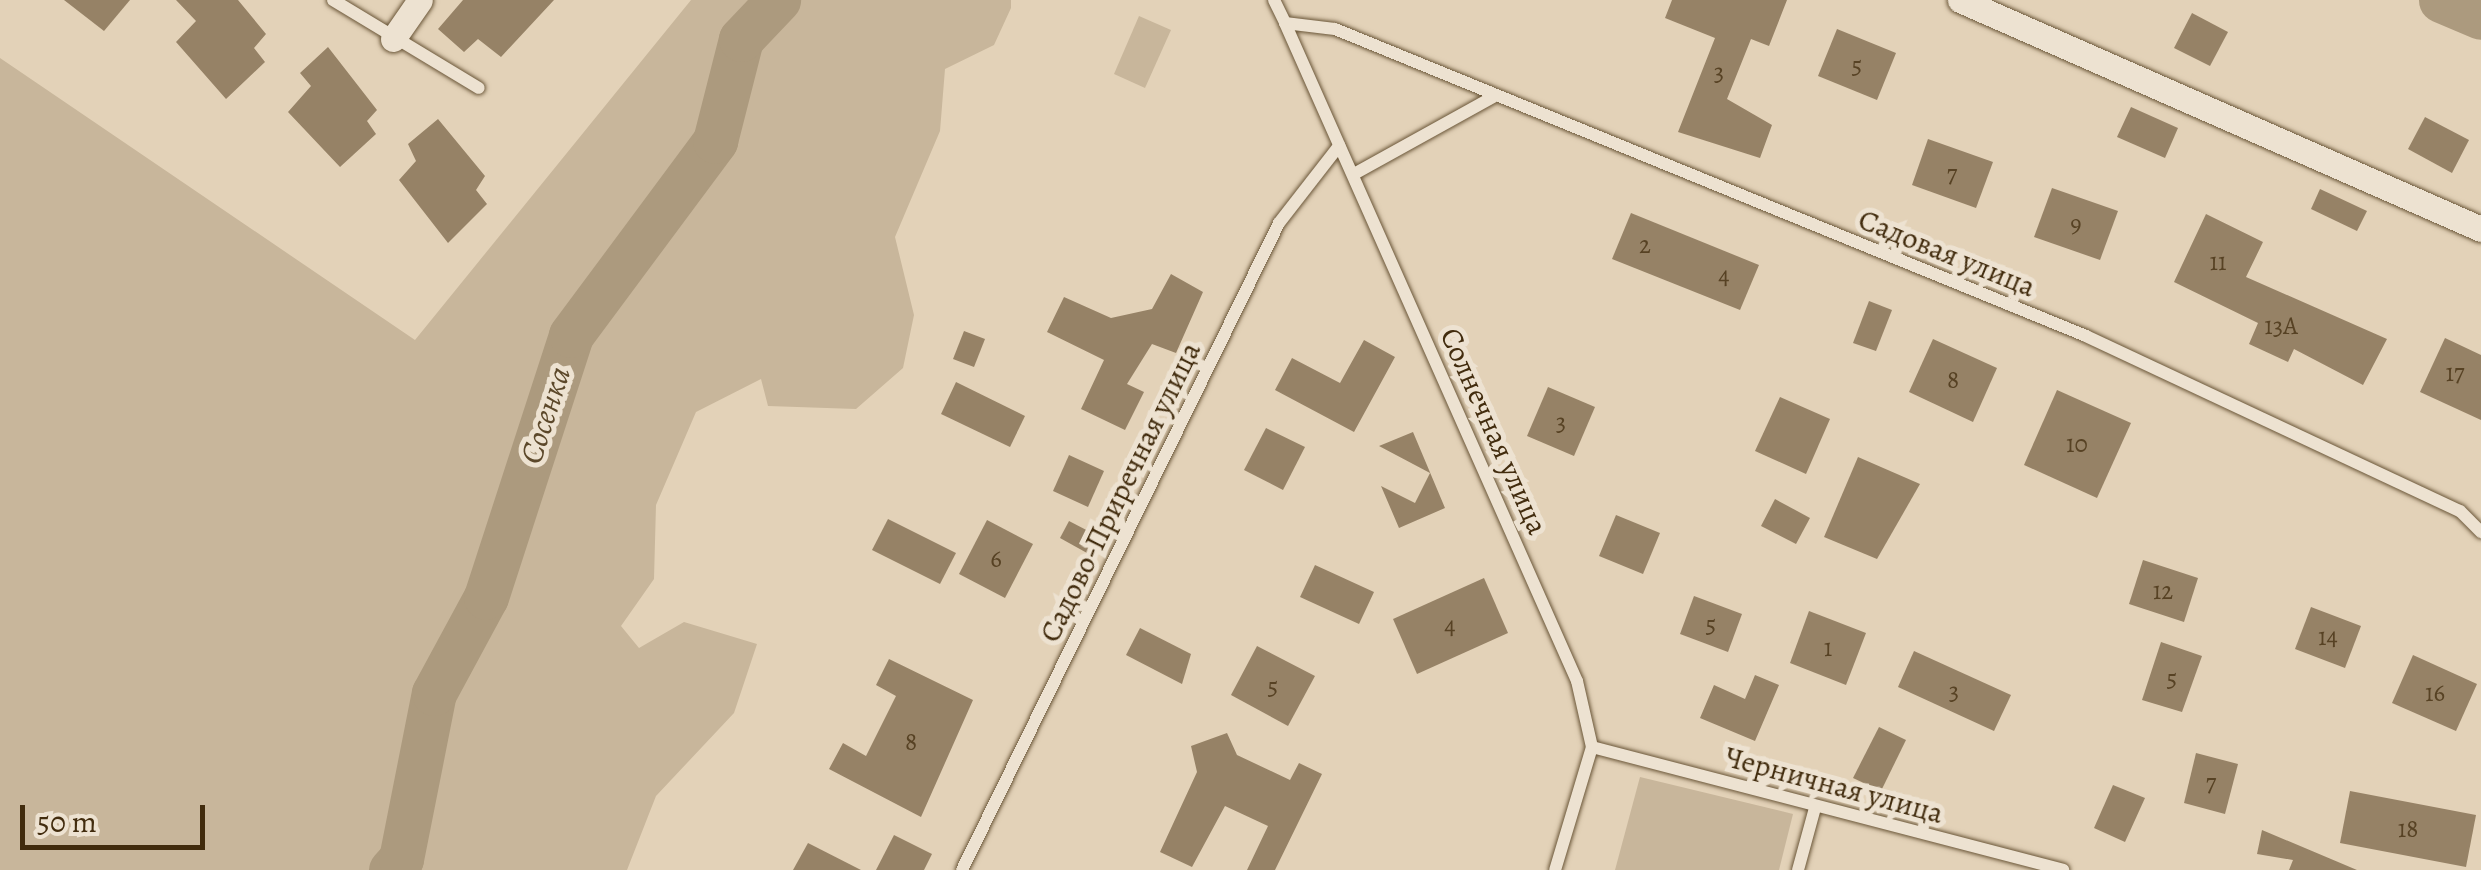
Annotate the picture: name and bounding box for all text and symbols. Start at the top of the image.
house number: 5 [1852,50,1862,80]
house number: 3 [1714,57,1724,87]
house number: 7 [1947,159,1957,189]
street label: Садовая улица [1853,201,2041,305]
house number: 9 [2070,209,2082,239]
house number: 2 [1639,230,1651,260]
house number: 11 [2209,247,2227,277]
house number: 4 [1718,261,1730,291]
house number: 13А [2264,311,2298,341]
street label: Солнечная улица [1432,322,1556,540]
street label: Садово-Приречная улица [1032,336,1208,648]
house number: 17 [2445,358,2465,388]
water label: Сосенка [511,362,579,468]
house number: 8 [1947,365,1959,395]
house number: 3 [1556,407,1566,437]
house number: 10 [2066,429,2088,459]
house number: 6 [990,544,1002,574]
house number: 12 [2153,576,2173,606]
house number: 5 [1706,609,1716,639]
house number: 4 [1444,611,1456,641]
house number: 14 [2318,622,2338,652]
house number: 1 [1824,633,1832,663]
house number: 5 [2167,663,2177,693]
house number: 5 [1268,671,1278,701]
house number: 3 [1949,676,1959,706]
house number: 16 [2425,678,2445,708]
house number: 8 [905,727,917,757]
street label: Черничная улица [1721,739,1947,831]
house number: 7 [2206,768,2216,798]
scale bar [25,785,210,847]
text: 50 m [37,802,97,842]
house number: 18 [2398,814,2418,844]

